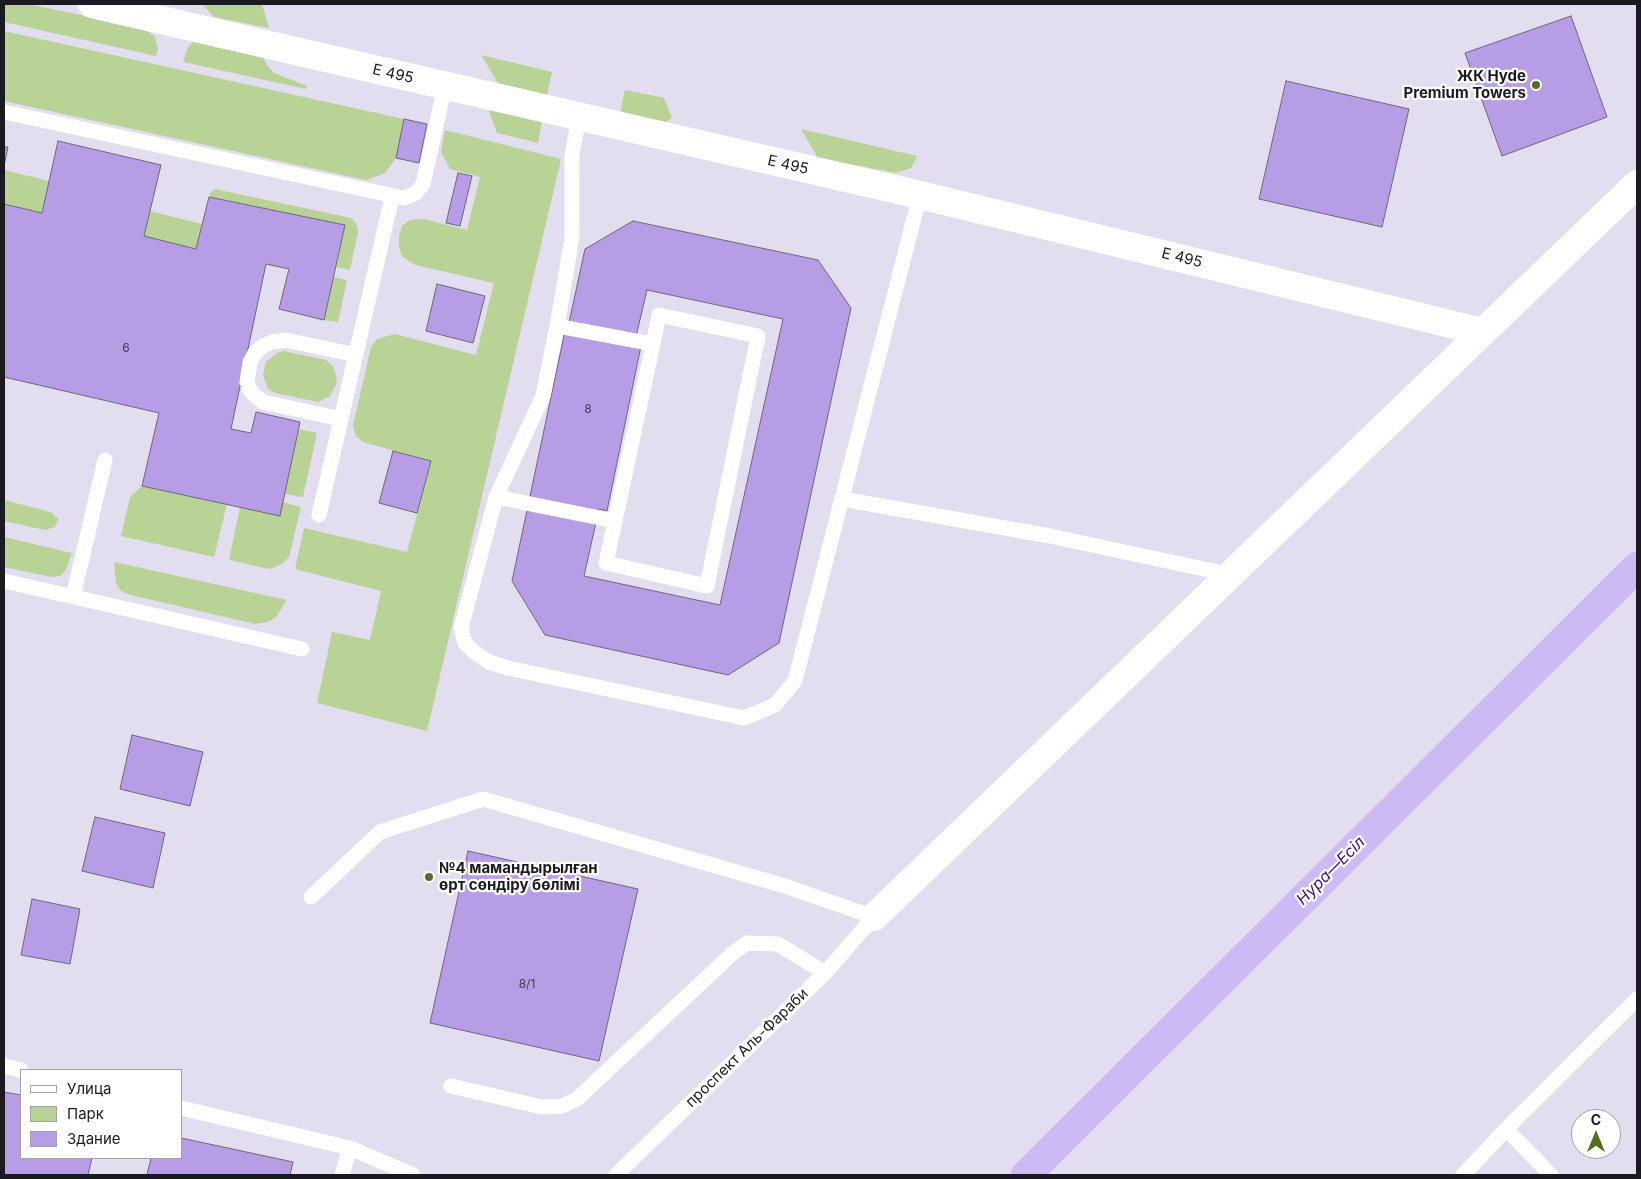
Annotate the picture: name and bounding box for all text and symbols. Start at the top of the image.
street label: E 495 [371,61,415,87]
place label: ЖК Hyde Premium Towers [1403,67,1526,102]
marker: ЖК Hyde Premium Towers [1530,79,1542,91]
street label: E 495 [766,152,810,178]
street label: E 495 [1160,244,1204,272]
house number: 6 [122,341,130,355]
house number: 8 [584,402,592,416]
water label: Нура—Есіл [1293,833,1369,909]
place label: №4 мамандырылған өрт сөндіру бөлімі [439,859,598,894]
marker: №4 мамандырылған өрт сөндіру бөлімі [423,871,435,883]
house number: 8/1 [519,977,535,991]
street label: проспект Аль-Фараби [682,985,812,1111]
legend [20,1069,182,1159]
text: Улица [67,1079,111,1098]
text: Парк [67,1104,104,1123]
north arrow [1571,1109,1621,1159]
text: С [1591,1111,1601,1128]
text: Здание [67,1129,121,1148]

